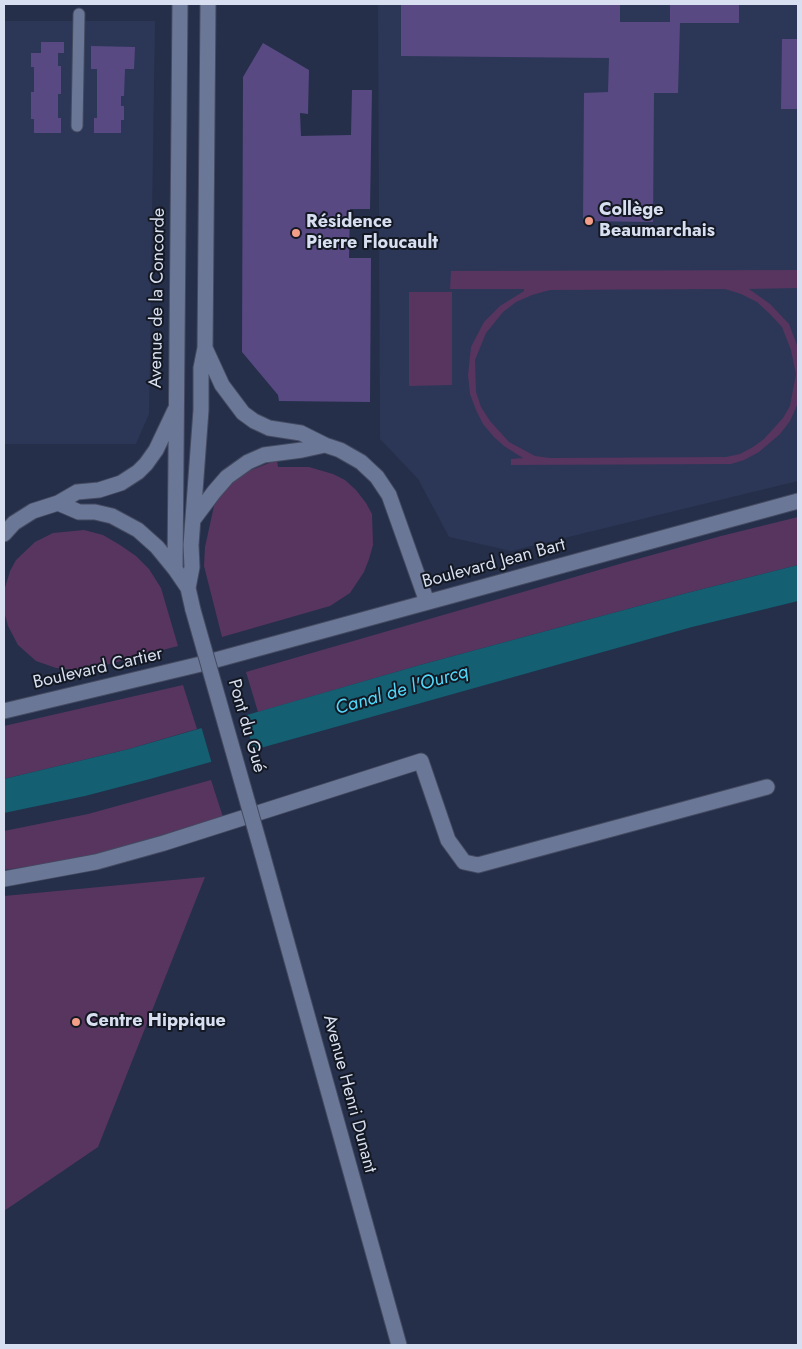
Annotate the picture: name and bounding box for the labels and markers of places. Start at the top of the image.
place label: Collège Beaumarchais [599,200,715,242]
place label: Résidence Pierre Floucault [306,212,438,254]
marker: Collège Beaumarchais [583,215,595,227]
marker: Résidence Pierre Floucault [290,227,302,239]
place label: Centre Hippique [86,1011,226,1033]
marker: Centre Hippique [70,1016,82,1028]

